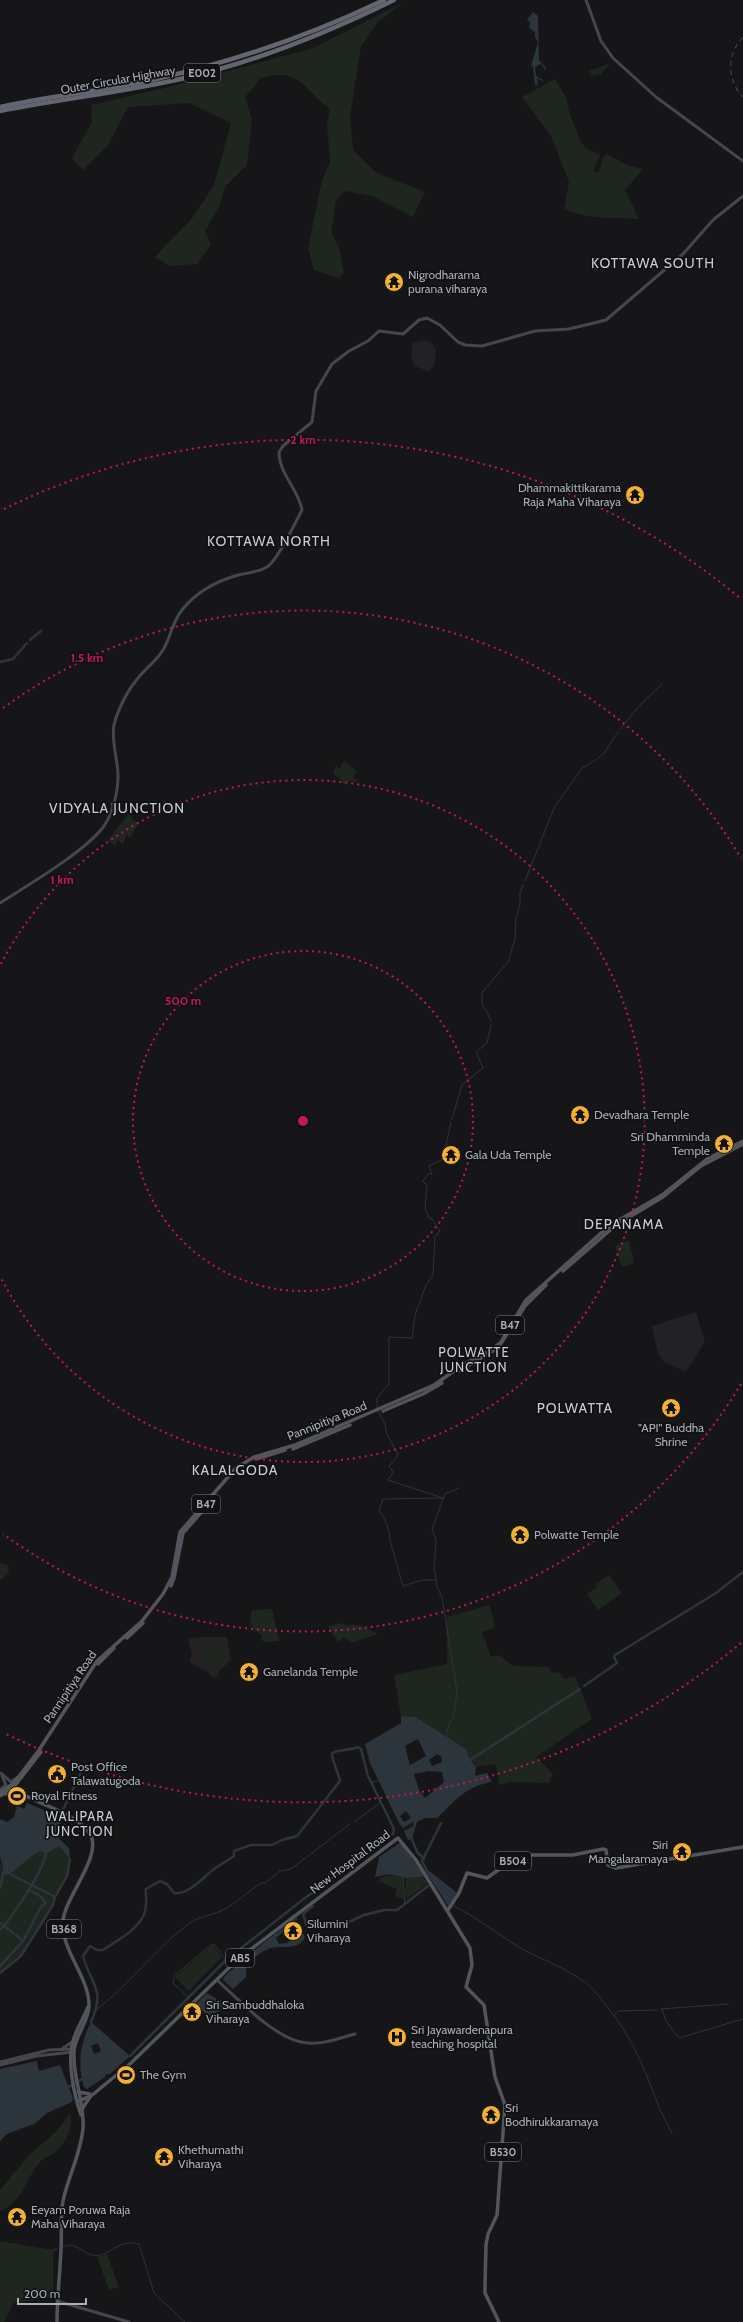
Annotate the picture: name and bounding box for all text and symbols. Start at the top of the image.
street label: Outer Circular Highway [59,62,177,97]
road number: E002 [184,64,220,82]
district label: KOTTAWA SOUTH [591,254,715,272]
place label: Nigrodharama purana viharaya [408,267,488,296]
temple icon: Nigrodharama purana viharaya [383,271,405,293]
text: 2 km [290,432,316,447]
place label: Dhammakittikarama Raja Maha Viharaya [518,480,621,509]
temple icon: Dhammakittikarama Raja Maha Viharaya [624,484,646,506]
district label: KOTTAWA NORTH [207,532,331,550]
text: 1.5 km [71,650,103,665]
district label: VIDYALA JUNCTION [49,799,185,817]
text: 1 km [50,872,74,887]
text: 500 m [165,993,201,1008]
temple icon: Devadhara Temple [569,1104,591,1126]
place label: Devadhara Temple [594,1107,689,1122]
centre of rings [296,1114,310,1128]
place label: Sri Dhamminda Temple [630,1129,710,1158]
temple icon: Sri Dhamminda Temple [713,1133,735,1155]
temple icon: Gala Uda Temple [440,1144,462,1166]
place label: Gala Uda Temple [465,1147,552,1162]
district label: DEPANAMA [584,1215,664,1233]
road number: B47 [496,1316,524,1334]
district label: POLWATTE JUNCTION [438,1344,510,1375]
temple icon: "API" Buddha Shrine [660,1397,682,1419]
street label: Pannipitiya Road [285,1398,369,1443]
district label: POLWATTA [537,1399,613,1417]
place label: "API" Buddha Shrine [638,1420,704,1449]
district label: KALALGODA [192,1461,278,1479]
road number: B47 [192,1495,220,1513]
temple icon: Polwatte Temple [509,1524,531,1546]
place label: Polwatte Temple [534,1527,619,1542]
street label: Pannipitiya Road [40,1647,99,1726]
temple icon: Ganelanda Temple [238,1661,260,1683]
place label: Ganelanda Temple [263,1664,358,1679]
place label: Post Office Talawatugoda [71,1759,141,1788]
public building icon: Post Office Talawatugoda [46,1763,68,1785]
sports icon: Royal Fitness [6,1785,28,1807]
place label: Royal Fitness [31,1788,97,1803]
district label: WALIPARA JUNCTION [45,1808,114,1839]
street label: New Hospital Road [307,1827,393,1897]
place label: Siri Mangalaramaya [588,1837,668,1866]
temple icon: Siri Mangalaramaya [671,1841,693,1863]
road number: B504 [495,1852,531,1870]
place label: Silumini Viharaya [307,1916,351,1945]
road number: B368 [47,1920,81,1938]
temple icon: Silumini Viharaya [282,1920,304,1942]
road number: AB5 [226,1949,254,1967]
place label: Sri Sambuddhaloka Viharaya [206,1997,304,2026]
temple icon: Sri Sambuddhaloka Viharaya [181,2001,203,2023]
place label: Sri Jayawardenapura teaching hospital [411,2022,513,2051]
hospital icon: Sri Jayawardenapura teaching hospital [386,2026,408,2048]
sports icon: The Gym [115,2064,137,2086]
place label: The Gym [140,2067,186,2082]
place label: Sri Bodhirukkaramaya [505,2100,599,2129]
temple icon: Sri Bodhirukkaramaya [480,2104,502,2126]
place label: Khethumathi Viharaya [178,2142,244,2171]
road number: B530 [485,2143,521,2161]
temple icon: Khethumathi Viharaya [153,2146,175,2168]
place label: Eeyam Poruwa Raja Maha Viharaya [31,2202,130,2231]
temple icon: Eeyam Poruwa Raja Maha Viharaya [6,2206,28,2228]
scale bar [18,2280,86,2306]
text: 200 m [24,2286,60,2301]

